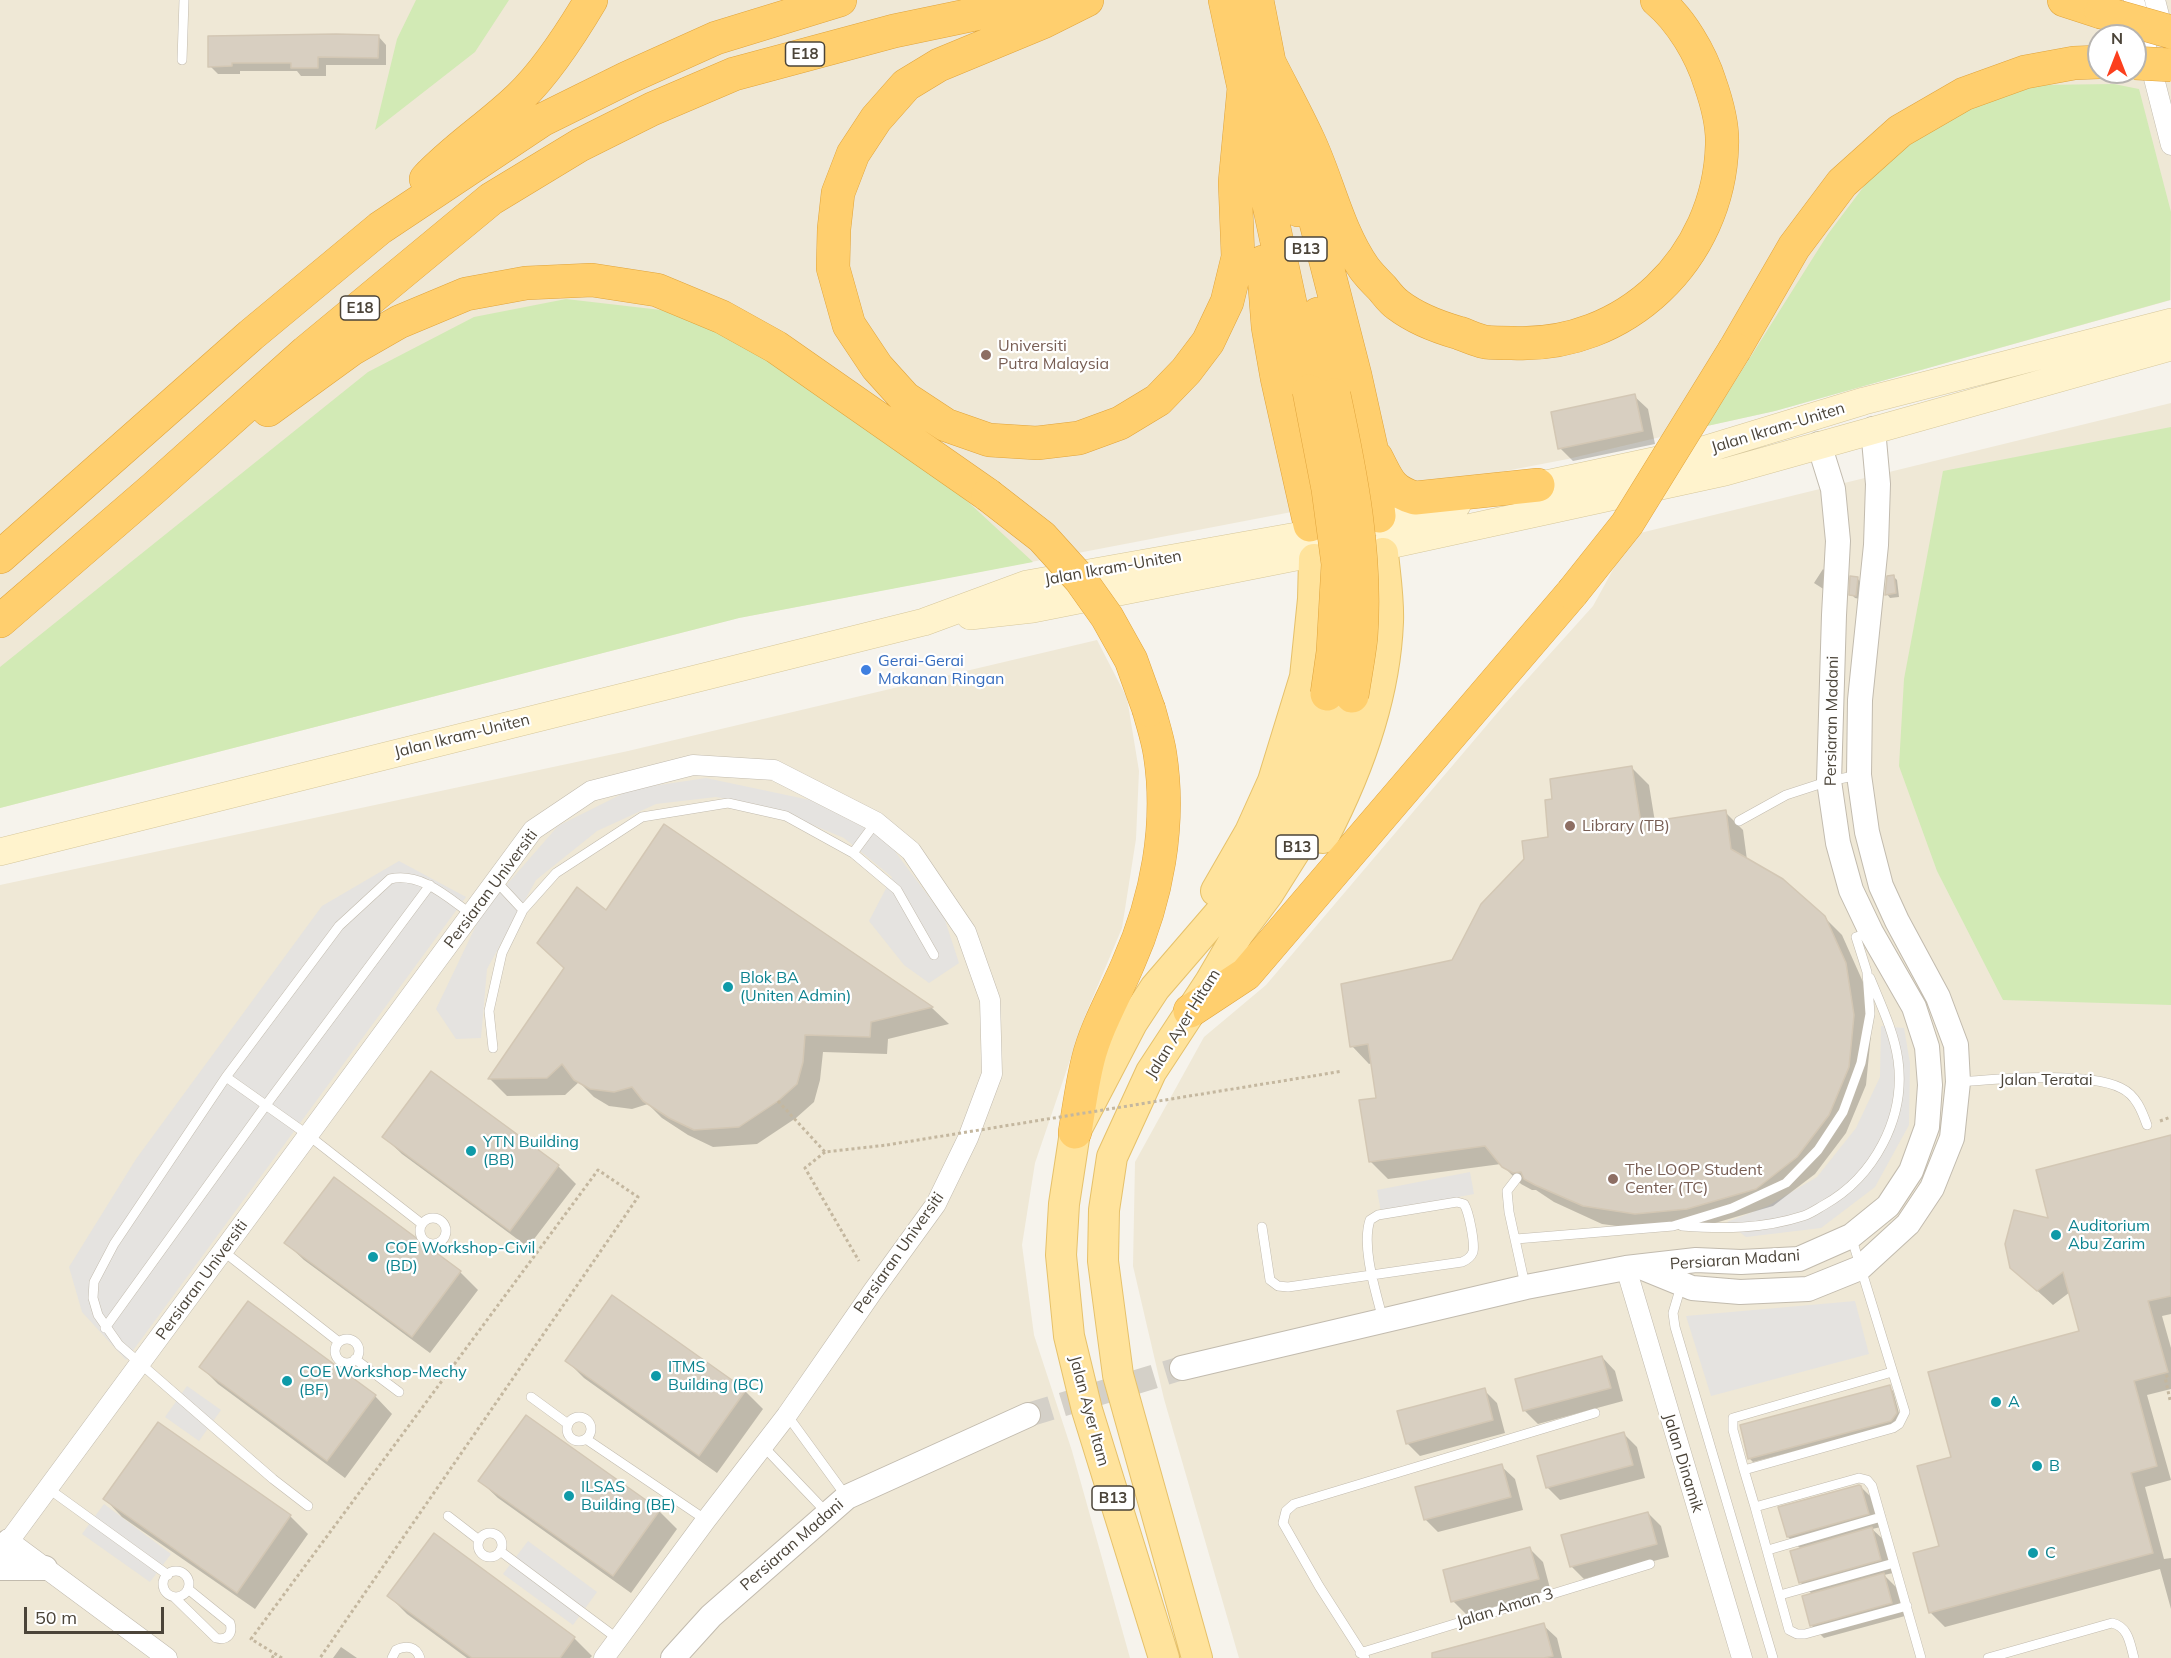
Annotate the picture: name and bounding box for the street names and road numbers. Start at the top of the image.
road number: E18 [786,42,824,66]
road number: B13 [1285,237,1327,261]
road number: E18 [340,296,380,320]
street label: Jalan Ikram-Uniten [1709,399,1847,457]
street label: Jalan Ikram-Uniten [1043,546,1183,590]
street label: Persiaran Madani [1821,656,1843,786]
street label: Jalan Ikram-Uniten [392,710,532,762]
street label: Persiaran Universiti [440,826,542,952]
road number: B13 [1276,835,1318,859]
street label: Jalan Ayer Hitam [1142,966,1224,1082]
street label: Jalan Teratai [1999,1070,2093,1090]
street label: Persiaran Universiti [850,1189,948,1317]
street label: Persiaran Universiti [152,1216,252,1344]
street label: Persiaran Madani [1669,1246,1801,1274]
street label: Jalan Ayer Itam [1065,1354,1113,1468]
street label: Jalan Dinamik [1659,1411,1707,1515]
road number: B13 [1092,1486,1134,1510]
street label: Persiaran Madani [736,1495,848,1595]
street label: Jalan Aman 3 [1454,1584,1556,1632]

